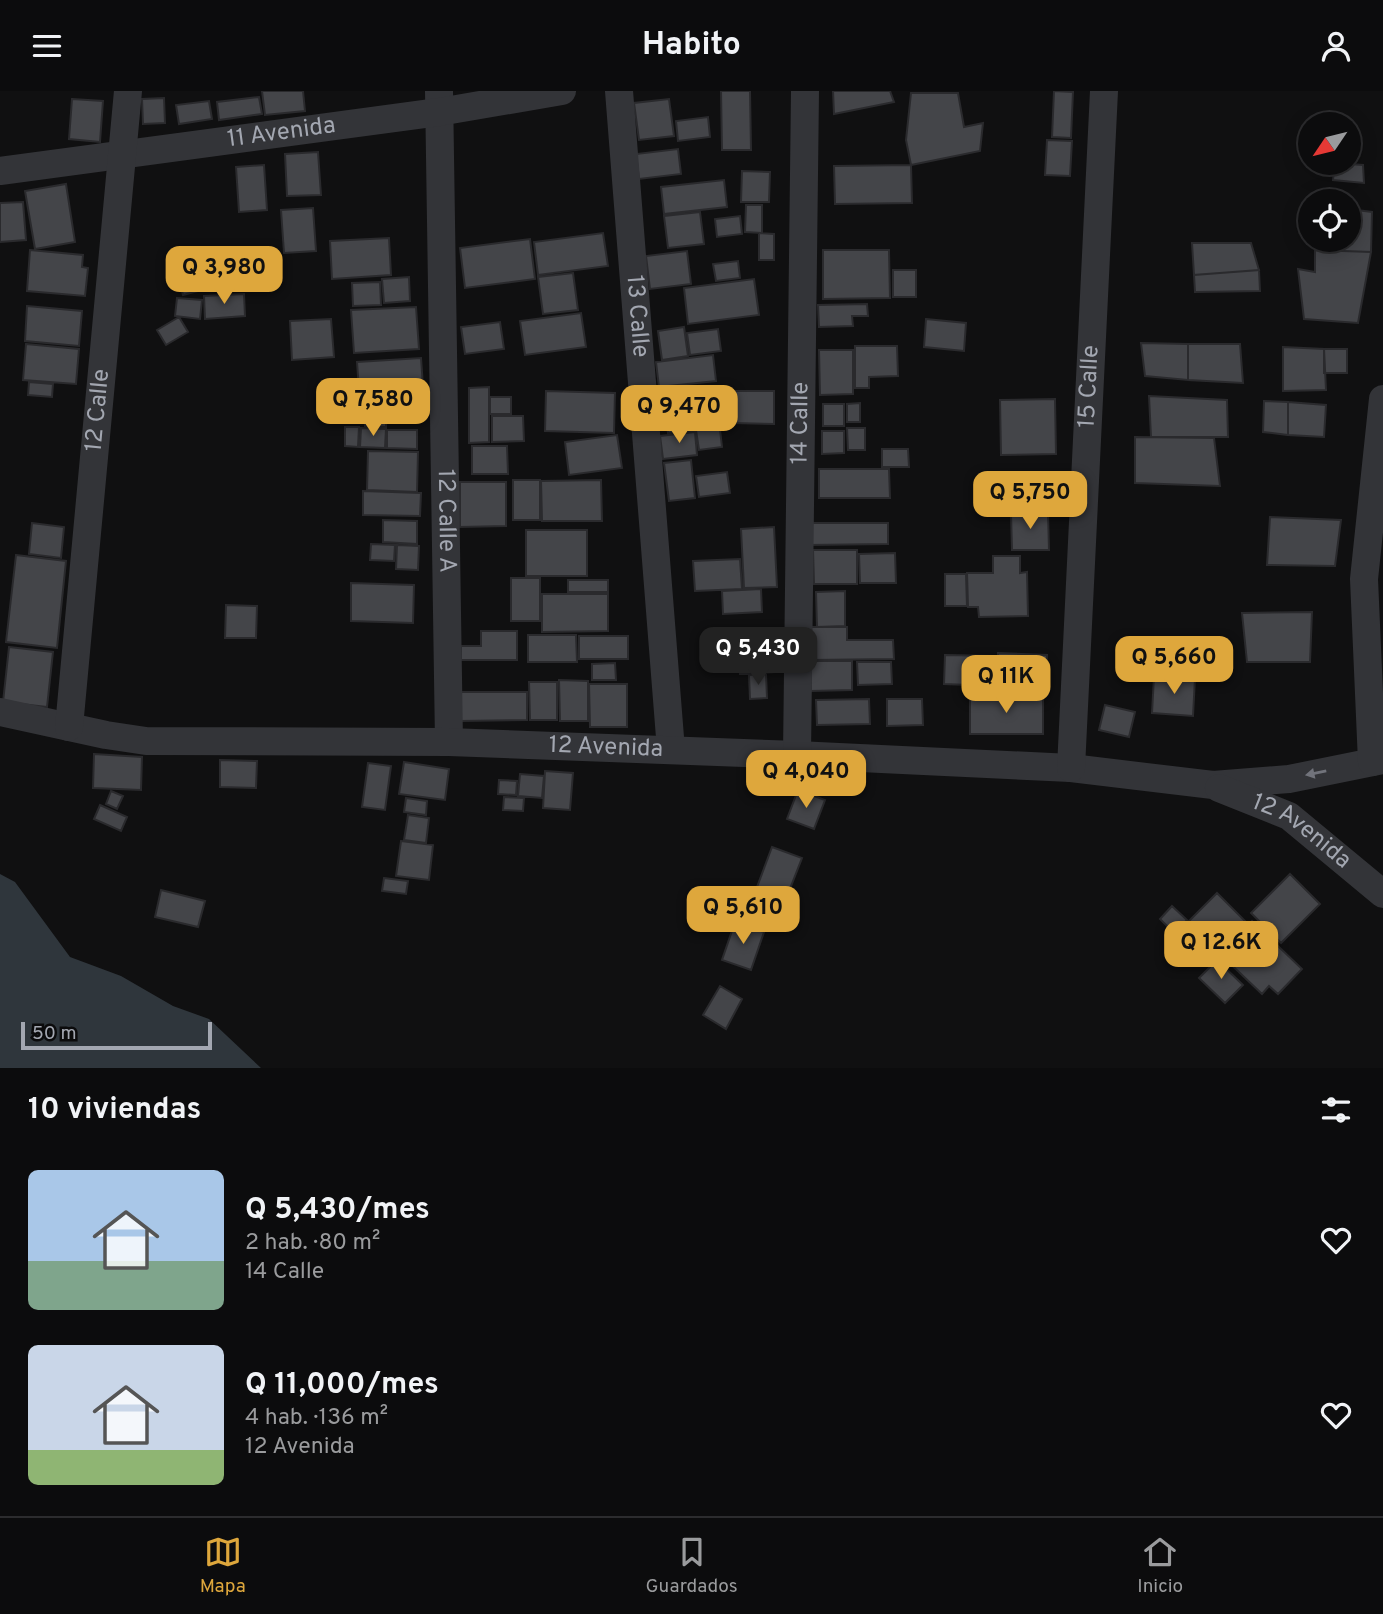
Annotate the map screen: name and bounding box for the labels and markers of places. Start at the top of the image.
pin: Q 3,980 [159,247,289,306]
pin: Q 7,580 [308,379,438,438]
pin: Q 9,470 [614,385,744,445]
pin: Q 5,750 [965,471,1095,531]
pin: Q 5,430 [693,627,823,687]
pin: Q 5,660 [1109,637,1239,696]
pin: Q 11K [957,655,1055,715]
pin: Q 4,040 [741,751,871,810]
pin: Q 5,610 [678,887,808,946]
pin: Q 12.6K [1156,921,1286,981]

